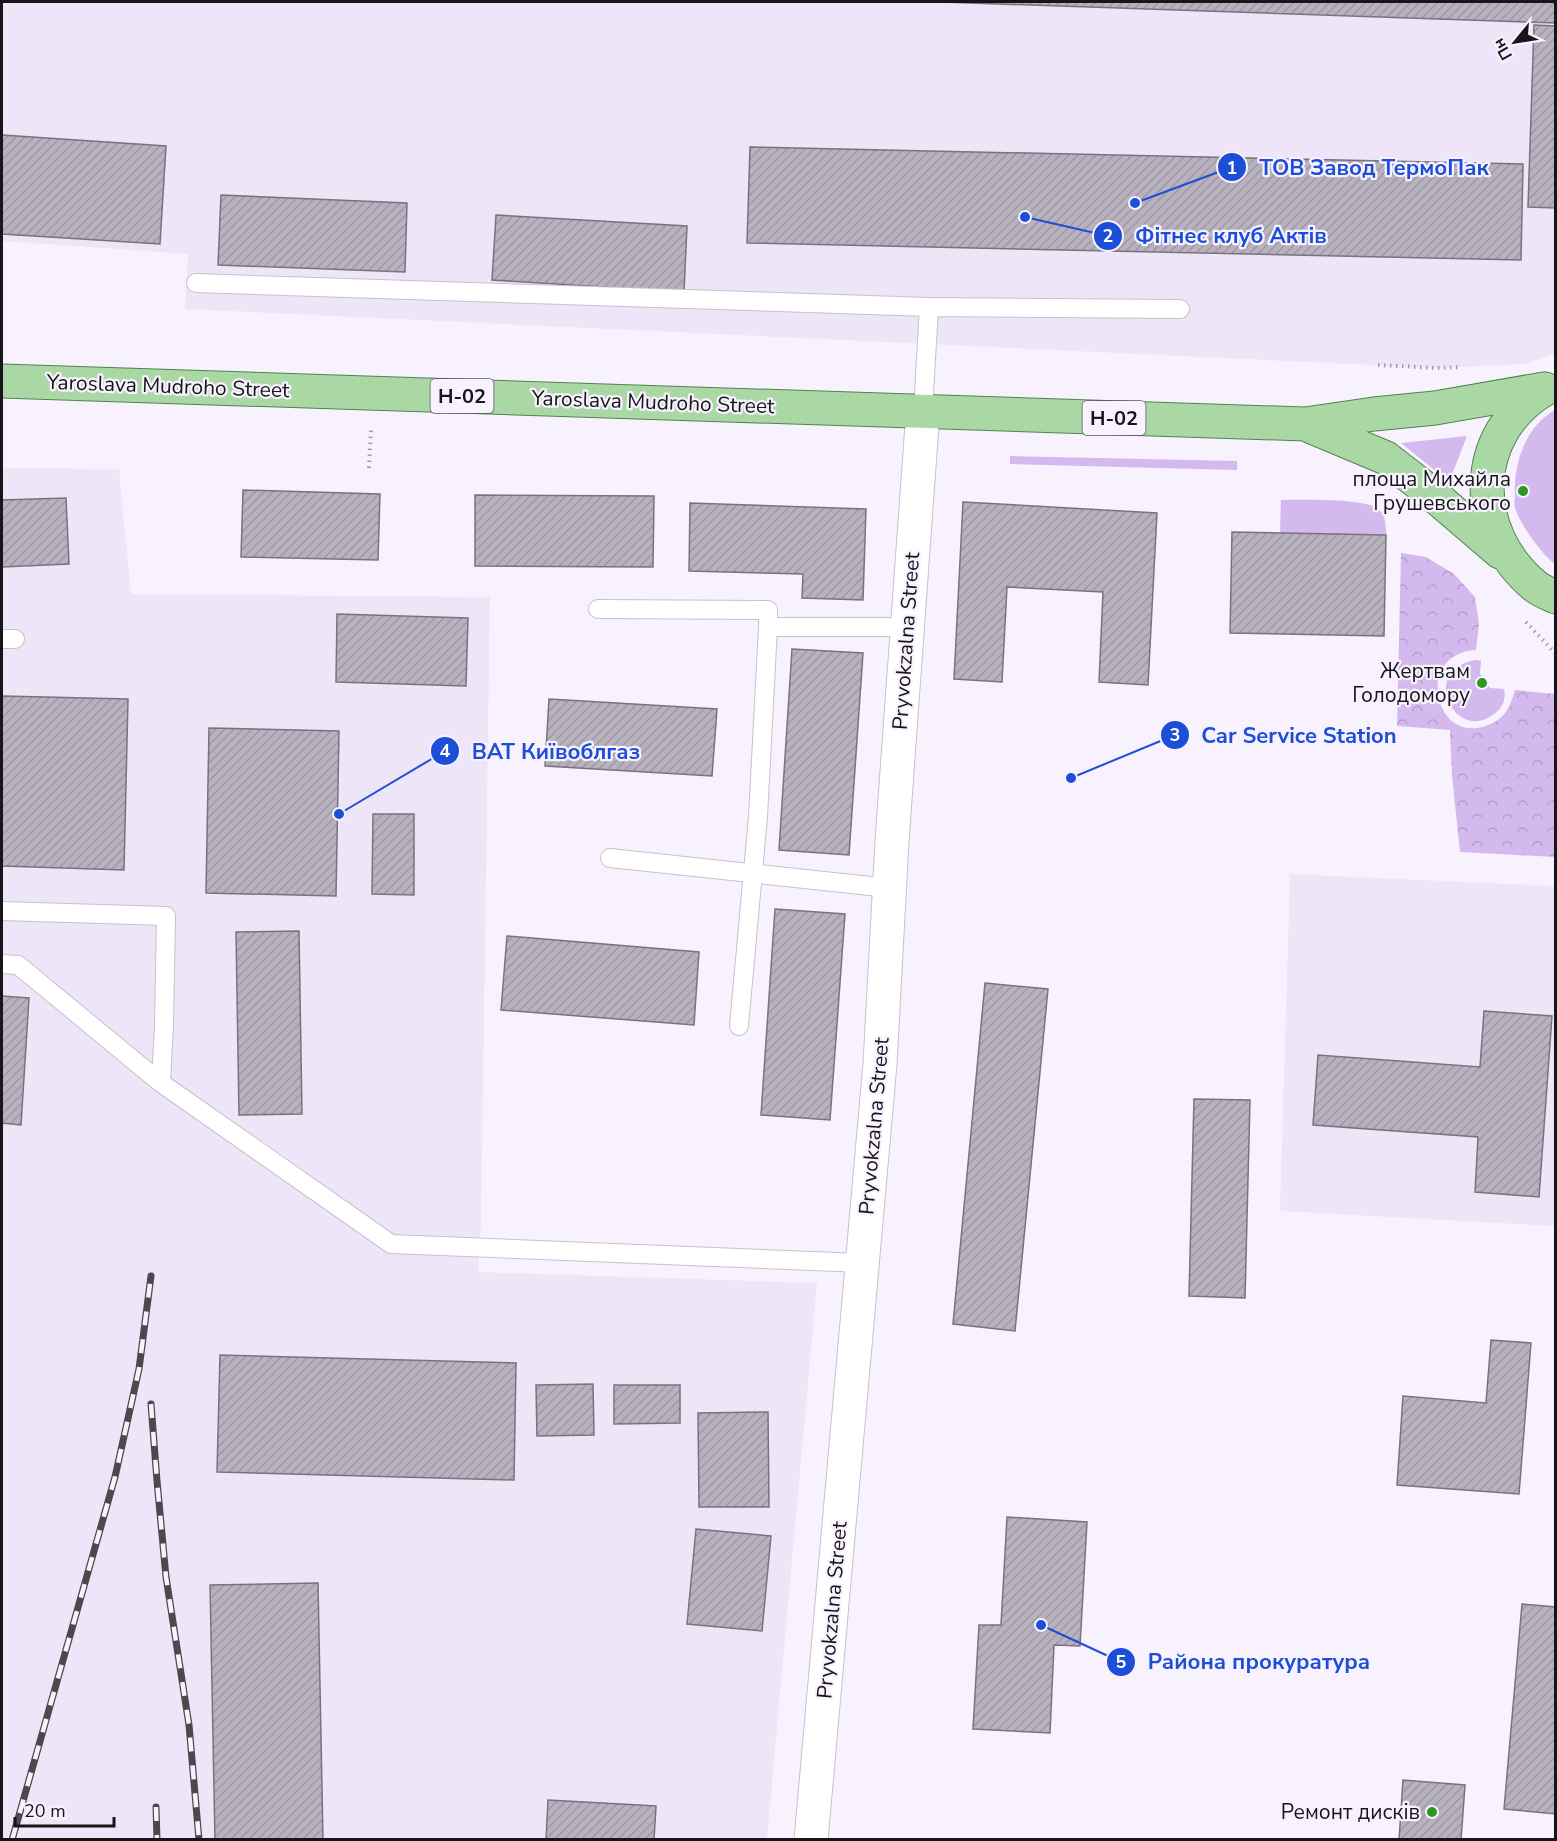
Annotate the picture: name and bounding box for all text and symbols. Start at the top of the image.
north arrow [1485,12,1545,72]
text: Пн [1488,34,1518,64]
callout: ТОВ Завод ТермоПак [1217,147,1501,187]
text: ТОВ Завод ТермоПак [1259,153,1490,183]
text: 1 [1227,156,1237,180]
callout: Фітнес клуб Актів [1093,216,1339,256]
text: Фітнес клуб Актів [1135,221,1327,251]
text: 2 [1103,224,1113,248]
street label: Yaroslava Mudroho Street [45,368,291,404]
road number: Н-02 [430,379,494,413]
street label: Yaroslava Mudroho Street [530,384,776,420]
road number: Н-02 [1082,401,1146,435]
place label: площа Михайла Грушевського [1352,465,1511,517]
marker: площа Михайла Грушевського [1516,484,1530,498]
street label: Pryvokzalna Street [886,551,926,731]
place label: Жертвам Голодомору [1352,657,1470,709]
marker: Жертвам Голодомору [1475,676,1489,690]
callout: Car Service Station [1160,715,1409,755]
text: Car Service Station [1201,721,1397,751]
text: 3 [1170,723,1180,747]
callout: ВАТ Київоблгаз [430,731,653,771]
text: ВАТ Київоблгаз [472,737,640,767]
text: 4 [440,739,451,763]
street label: Pryvokzalna Street [852,1036,896,1216]
street label: Pryvokzalna Street [810,1520,854,1700]
callout: Района прокуратура [1106,1642,1382,1682]
text: Района прокуратура [1148,1647,1370,1677]
text: 5 [1116,1650,1127,1674]
scale bar [15,1790,114,1828]
place label: Ремонт дисків [1281,1798,1420,1826]
text: 20 m [24,1799,66,1823]
marker: Ремонт дисків [1425,1805,1439,1819]

